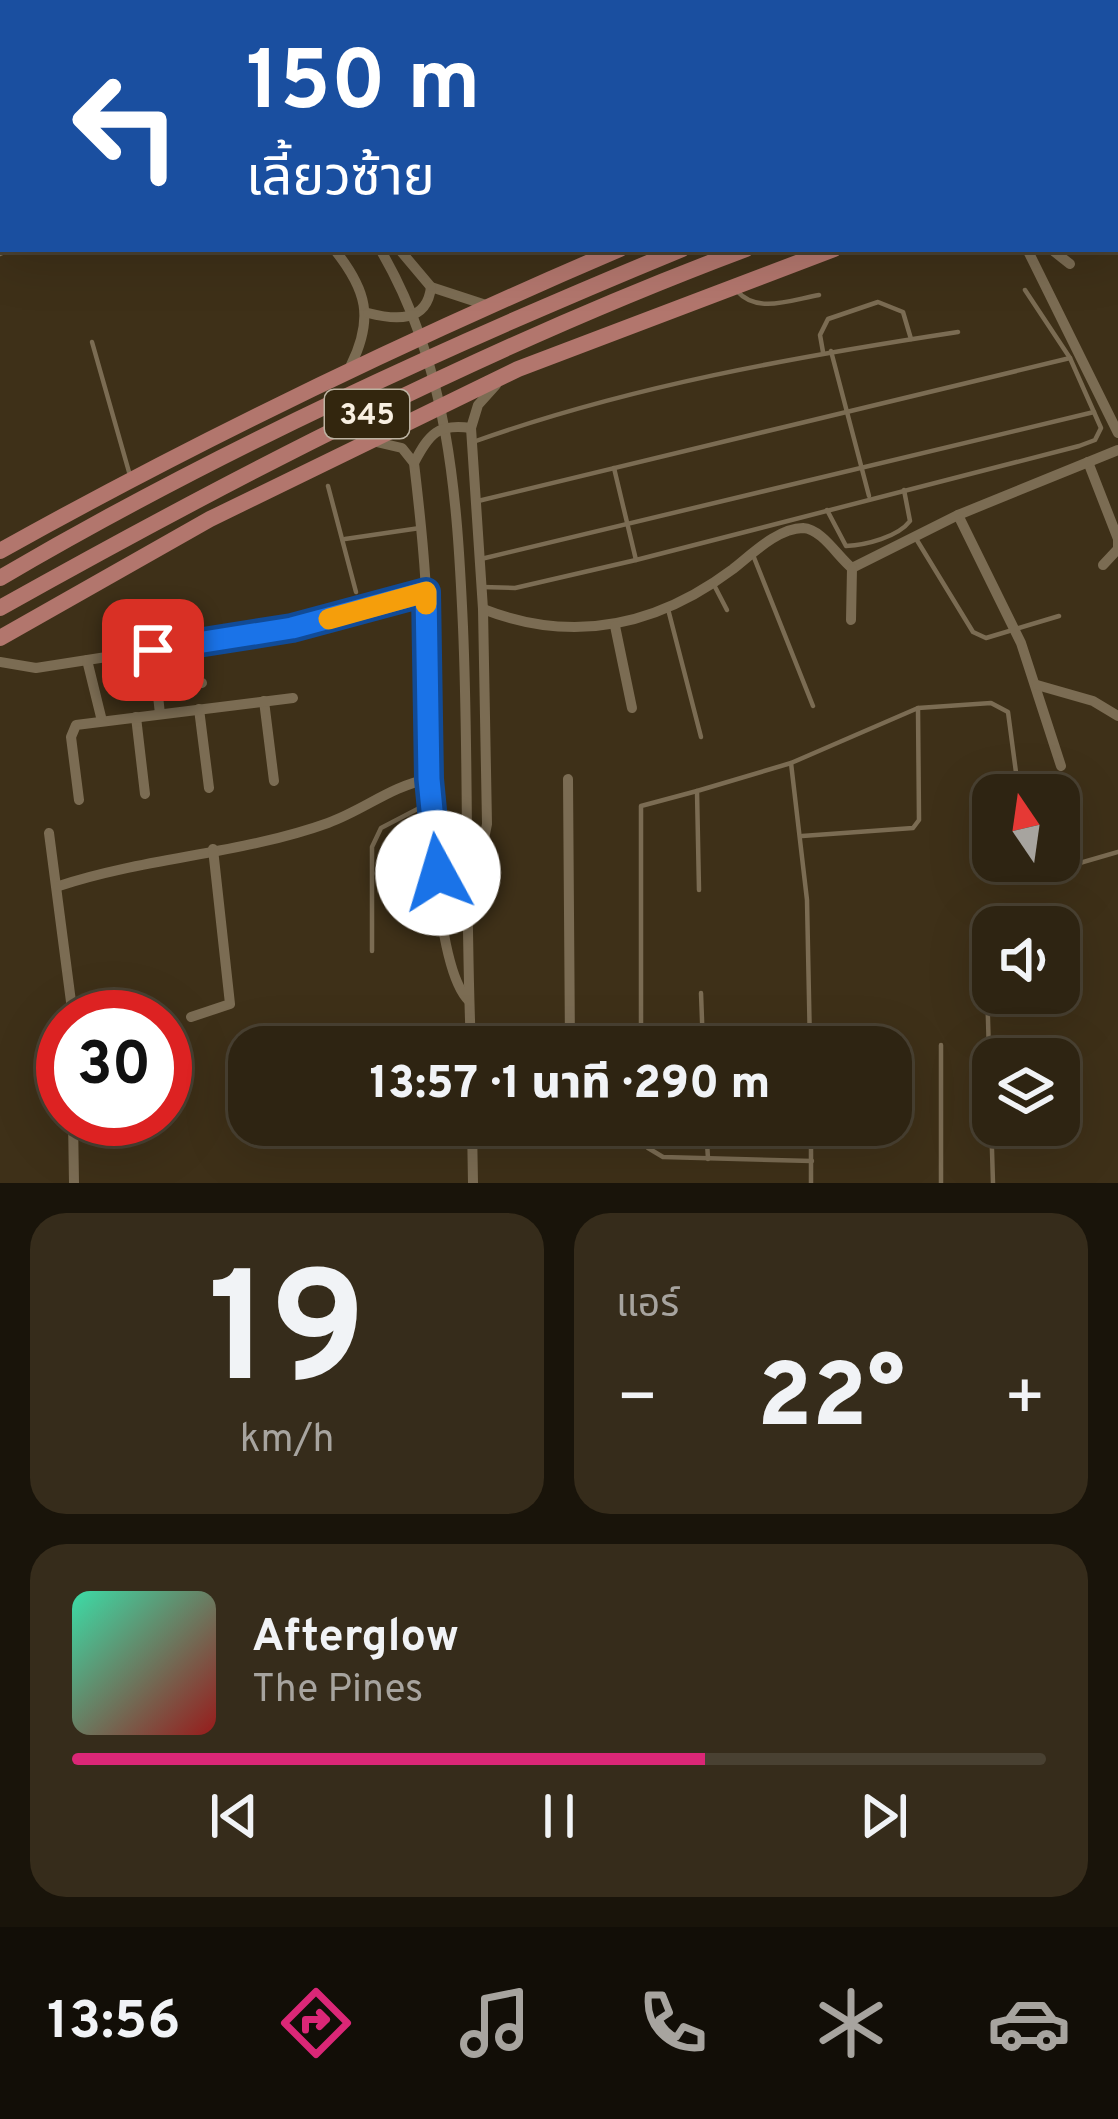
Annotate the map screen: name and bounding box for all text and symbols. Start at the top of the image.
text: 150 m [246,33,481,139]
icon: left [48,48,204,204]
text: เลี้ยวซ้าย [246,146,435,215]
road number: 345 [325,390,409,438]
pin [102,599,204,701]
icon: arrive [120,617,186,683]
north arrow [972,774,1080,882]
map controls [972,774,1080,1146]
position arrow [375,810,501,936]
button: sound [972,906,1080,1014]
speed limit sign: 30 [36,990,192,1146]
button: layers [972,1038,1080,1146]
text: 13:57 · 1 นาที · 290 m [370,1057,770,1114]
text: 19 [208,1240,366,1438]
text: แอร์ [616,1282,679,1331]
text: 22° [757,1345,905,1458]
text: − [616,1360,659,1443]
text: + [1003,1360,1046,1443]
text: km/h [240,1417,334,1466]
text: Afterglow [252,1610,459,1667]
text: The Pines [252,1667,423,1716]
icon: previous [201,1783,267,1849]
icon: pause [526,1783,592,1849]
icon: next [851,1783,917,1849]
icon: directions [274,1981,358,2065]
icon: music [453,1981,537,2065]
icon: phone [631,1981,715,2065]
icon: climate [809,1981,893,2065]
icon: car [987,1981,1071,2065]
text: 13:56 [47,1989,180,2058]

